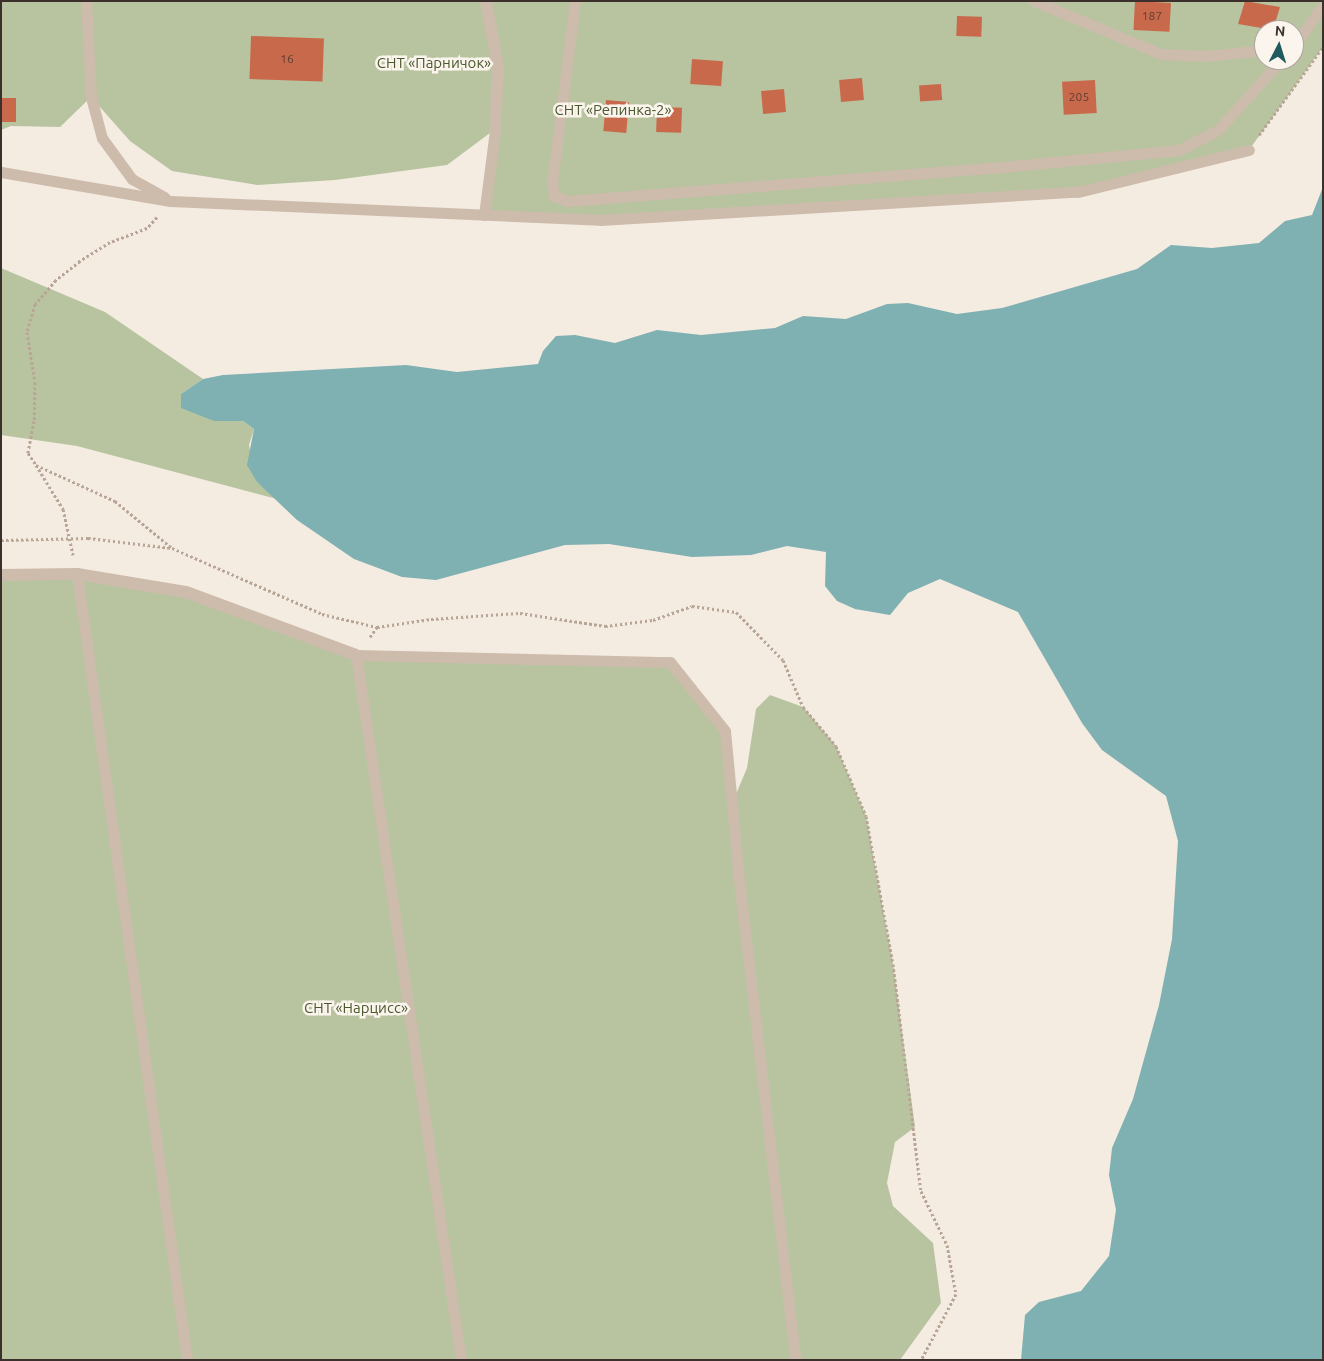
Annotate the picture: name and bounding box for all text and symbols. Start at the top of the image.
house number: 187 [1142,9,1162,23]
north arrow [1254,20,1304,70]
text: N [1274,23,1286,39]
house number: 16 [280,52,294,66]
park label: СНТ «Парничок» [377,54,491,72]
house number: 205 [1069,90,1089,104]
park label: СНТ «Репинка-2» [555,101,671,119]
park label: СНТ «Нарцисс» [304,999,408,1017]

